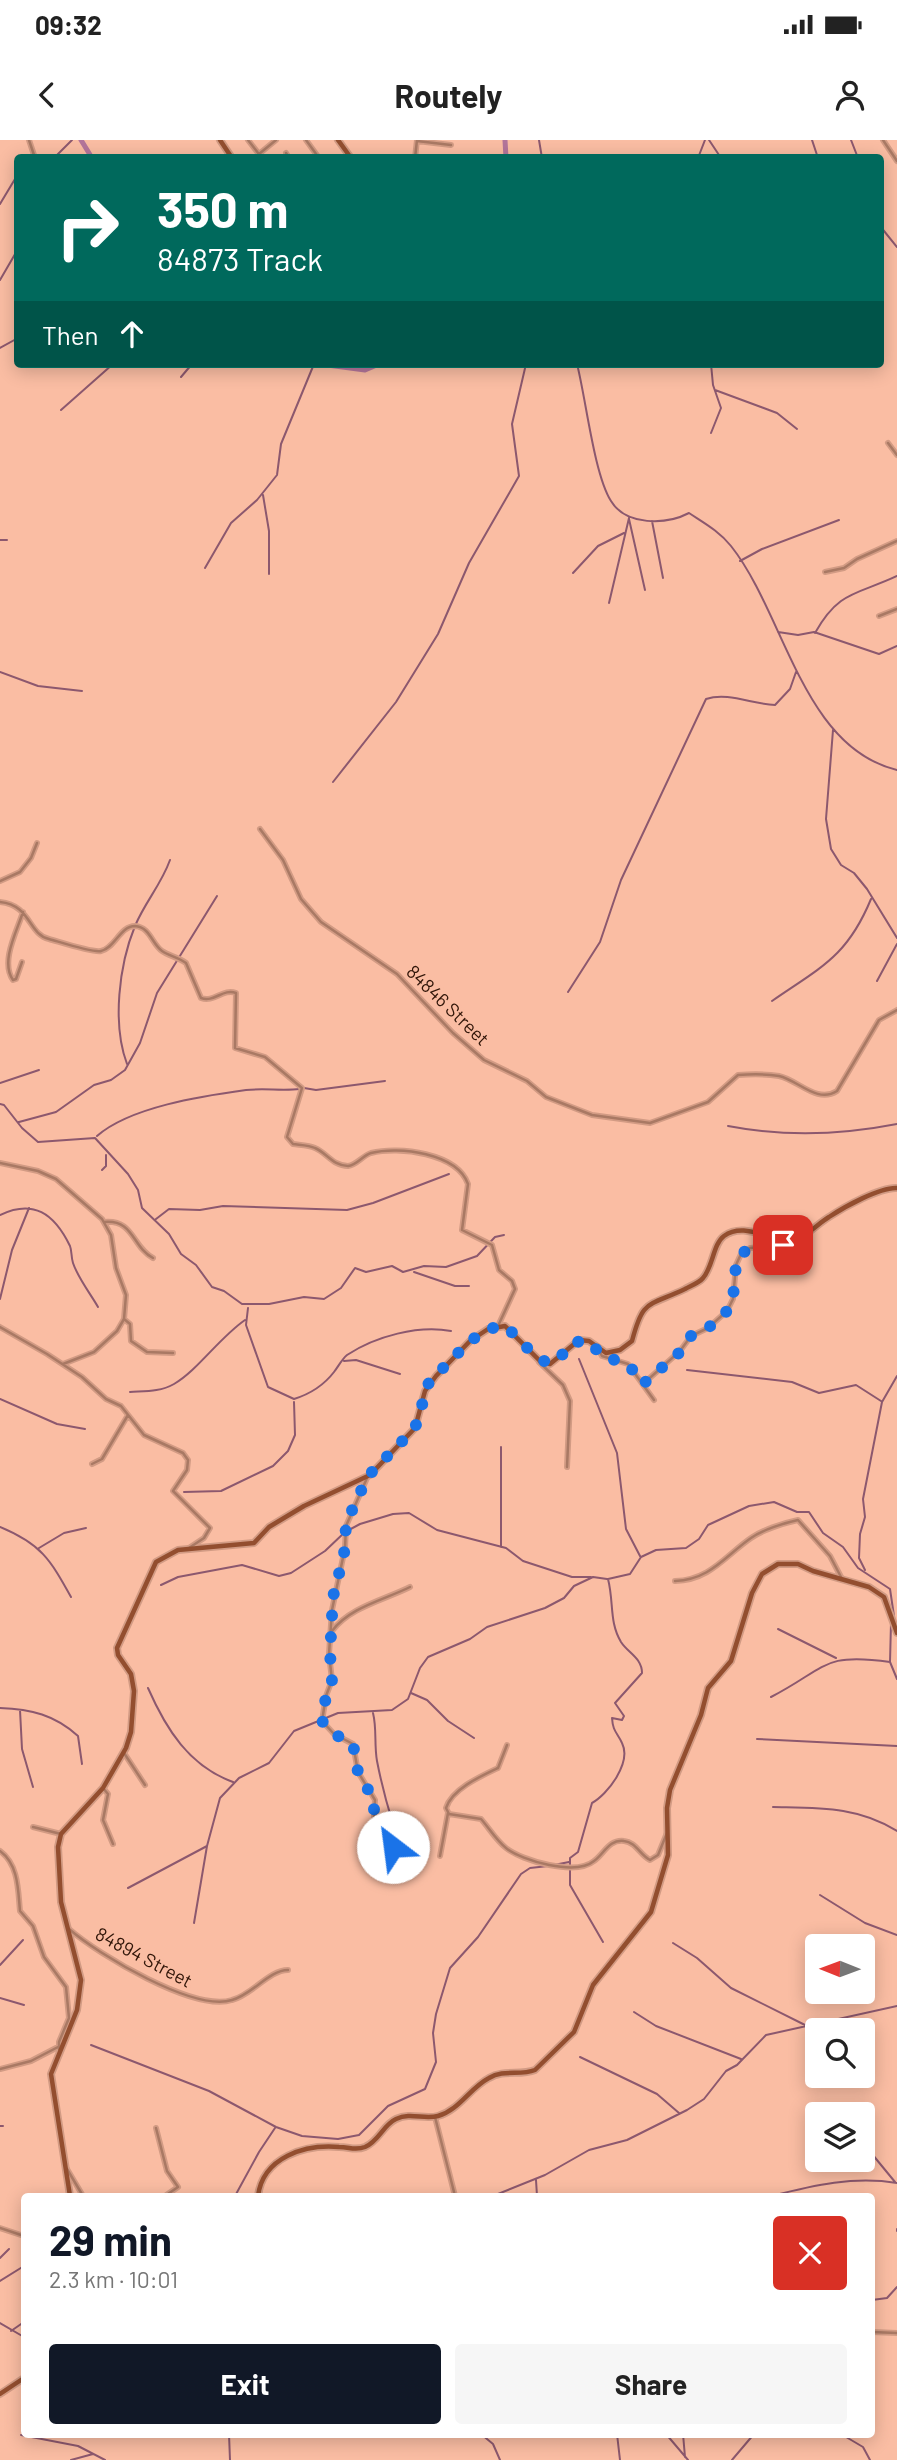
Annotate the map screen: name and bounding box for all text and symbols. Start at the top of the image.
text: 09:32 [35,9,102,40]
icon: back [28,76,66,114]
text: Routely [394,76,503,114]
icon: person [831,76,869,114]
text: 350 m [157,179,289,238]
icon: right [42,182,133,273]
text: 84873 Track [157,239,323,277]
icon: ahead [113,315,151,353]
text: Then [42,319,99,350]
street label: 84846 Street [402,959,495,1050]
pin [753,1215,813,1275]
icon: arrive [764,1226,802,1264]
position arrow [356,1810,430,1884]
street label: 84894 Street [92,1921,197,1992]
north arrow [805,1934,875,2004]
map controls [805,1934,875,2172]
button: search [805,2018,875,2088]
button: layers [805,2102,875,2172]
text: 29 min [49,2214,172,2264]
button: close [773,2216,847,2290]
text: 2.3 km · 10:01 [49,2265,178,2293]
button: Exit [49,2344,441,2424]
button: Share [455,2344,847,2424]

